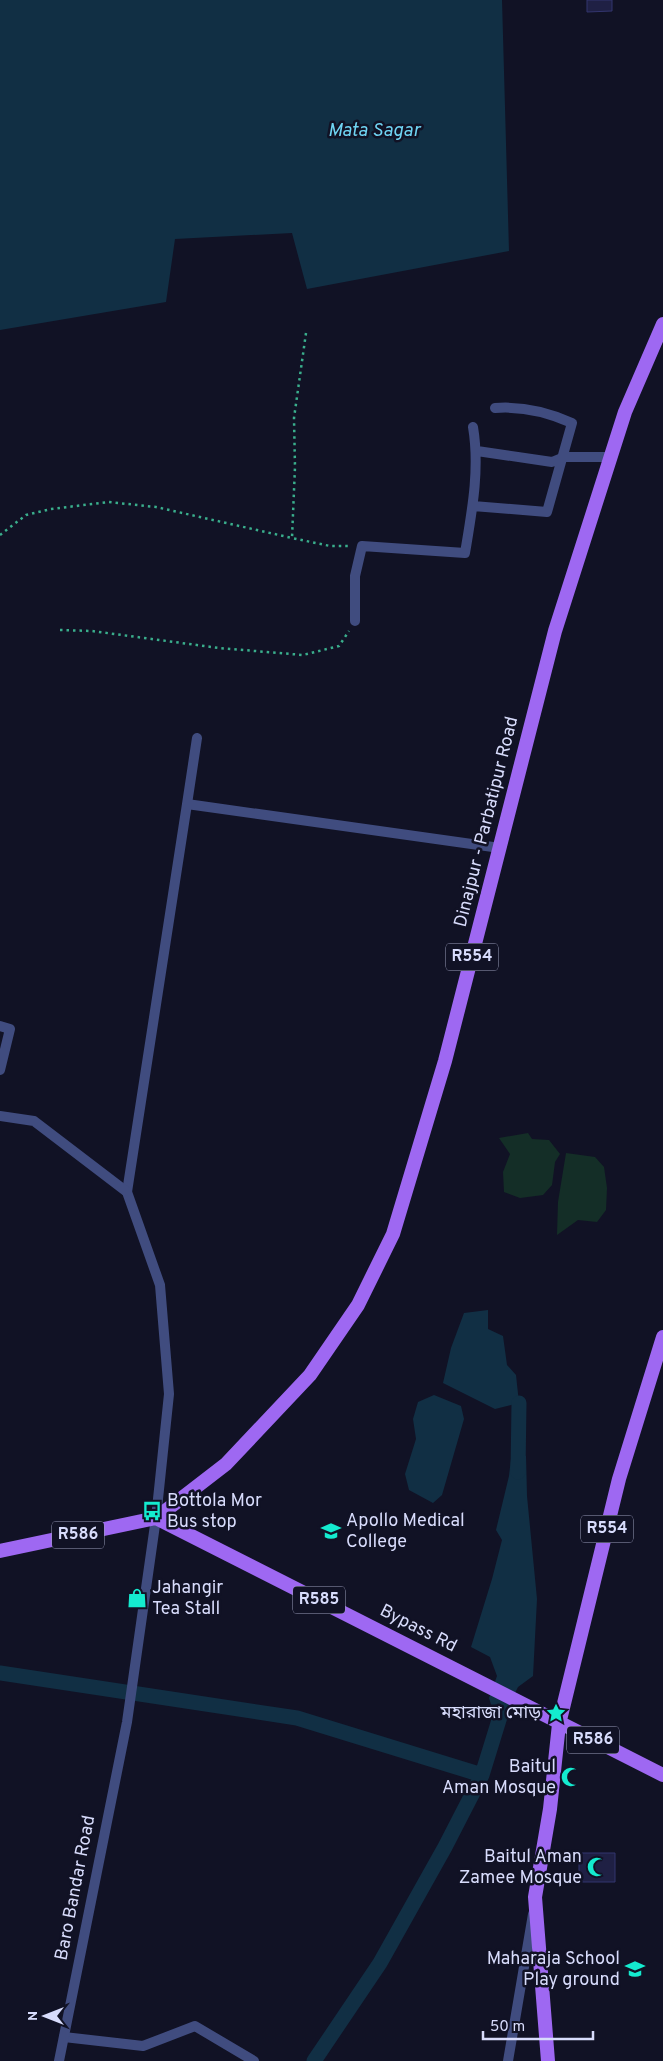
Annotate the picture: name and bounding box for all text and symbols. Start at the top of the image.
water label: Mata Sagar [328,119,422,143]
street label: Dinajpur - Parbatipur Road [450,714,524,930]
road number: R554 [446,944,498,970]
place label: Bottola Mor Bus stop [167,1490,262,1534]
bus stop icon: Bottola Mor Bus stop [141,1500,163,1522]
place label: Apollo Medical College [346,1510,465,1554]
road number: R554 [581,1516,633,1542]
school or university icon: Apollo Medical College [320,1520,342,1542]
road number: R586 [52,1522,104,1548]
place label: Jahangir Tea Stall [152,1577,223,1621]
road number: R585 [293,1586,345,1614]
shop icon: Jahangir Tea Stall [126,1587,148,1609]
street label: Bypass Rd [376,1600,460,1658]
place label: মহারাজা মোড় [439,1702,541,1725]
place icon: মহারাজা মোড় [545,1702,567,1724]
road number: R586 [567,1726,619,1754]
place label: Baitul Aman Mosque [442,1756,556,1800]
mosque icon: Baitul Aman Mosque [560,1766,582,1788]
street label: Baro Bandar Road [51,1814,101,1962]
place label: Baitul Aman Zamee Mosque [459,1846,582,1890]
mosque icon: Baitul Aman Zamee Mosque [586,1856,608,1878]
place label: Maharaja School Play ground [487,1948,620,1992]
school or university icon: Maharaja School Play ground [624,1958,646,1980]
north arrow [20,1991,70,2041]
scale bar [483,2008,593,2040]
text: N [25,2011,42,2021]
text: 50 m [490,2018,525,2037]

